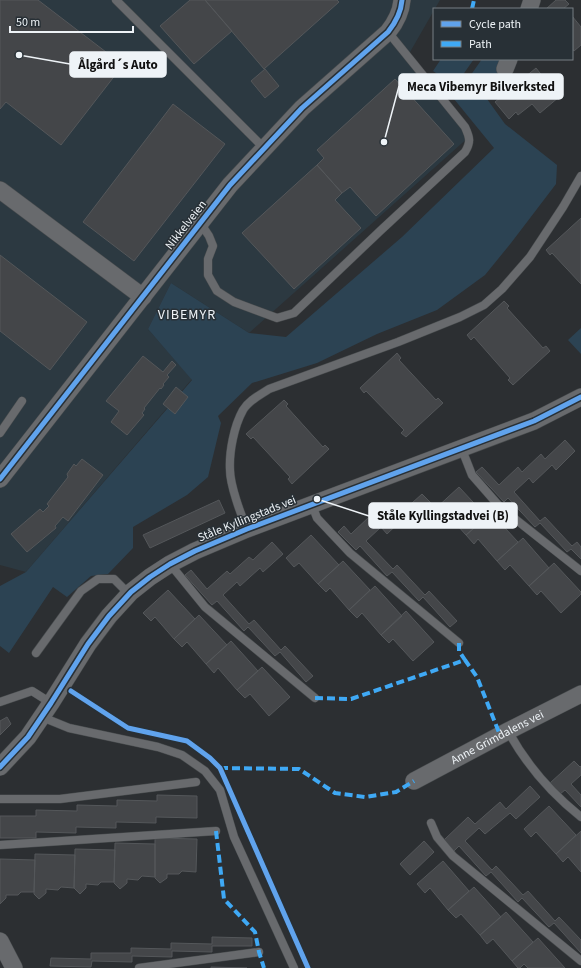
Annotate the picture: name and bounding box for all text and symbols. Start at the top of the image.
scale bar [10,8,133,34]
legend [433,8,573,60]
text: 50 m [16,14,40,31]
text: Cycle path [469,16,521,33]
text: Path [469,36,492,53]
callout: Ålgård´s Auto [70,52,166,77]
text: Ålgård´s Auto [77,56,158,74]
callout: Meca Vibemyr Bilverksted [399,74,563,99]
text: Meca Vibemyr Bilverksted [407,78,555,96]
street label: Nikkelveien [161,197,211,253]
district label: VIBEMYR [158,305,216,325]
street label: Ståle Kyllingstads vei [195,492,299,546]
callout: Ståle Kyllingstadvei (B) [369,503,517,528]
text: Ståle Kyllingstadvei (B) [377,507,509,525]
street label: Anne Grimdalens vei [448,706,547,768]

